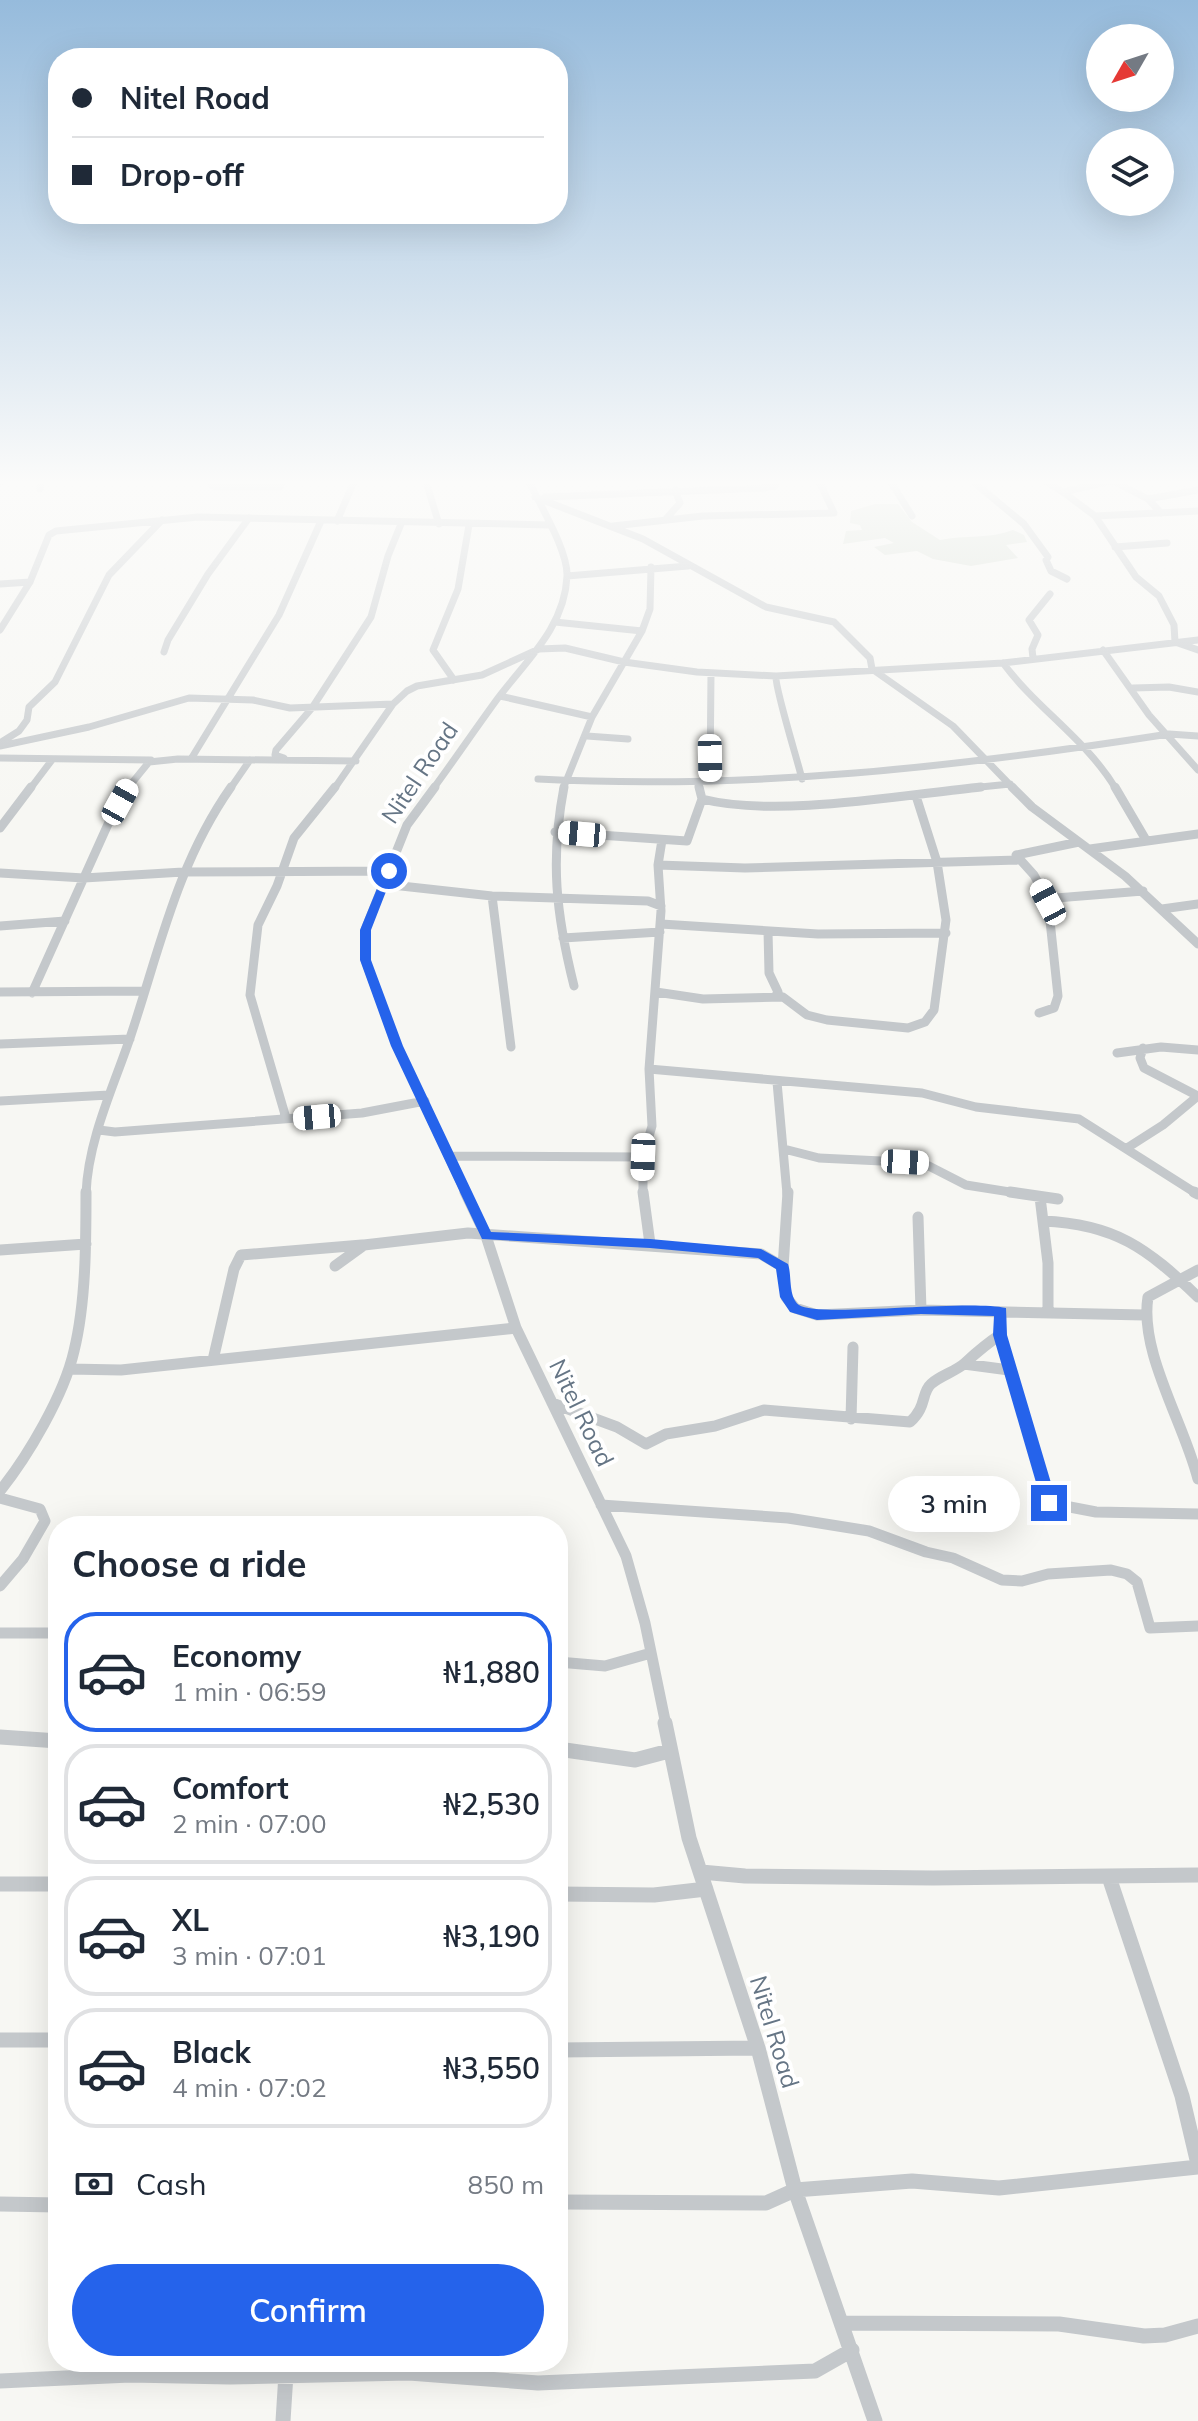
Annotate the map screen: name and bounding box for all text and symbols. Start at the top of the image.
north arrow [1086,24,1174,112]
map controls [1086,24,1174,216]
text: Nitel Road [120,79,270,117]
button: layers [1086,128,1174,216]
text: Drop-off [120,156,244,194]
street label: Nitel Road [374,716,464,829]
car [698,734,722,782]
car [98,775,142,829]
car [557,820,607,848]
route start [371,853,407,889]
car [1026,875,1070,929]
car [292,1103,342,1131]
car [630,1133,656,1181]
car [880,1149,930,1175]
street label: Nitel Road [543,1354,621,1471]
callout: 3 min [889,1475,1021,1531]
route end [1031,1485,1067,1521]
text: 3 min [920,1487,988,1520]
text: Choose a ride [72,1541,306,1586]
icon: car [76,1636,148,1708]
text: Economy [172,1637,301,1675]
text: ₦1,880 [443,1653,540,1691]
text: 1 min · 06:59 [172,1675,327,1708]
icon: car [76,1768,148,1840]
text: Comfort [172,1769,289,1807]
text: ₦2,530 [443,1785,540,1823]
text: 2 min · 07:00 [172,1807,327,1840]
icon: car [76,1900,148,1972]
text: XL [172,1901,209,1939]
text: ₦3,190 [443,1917,540,1955]
text: 3 min · 07:01 [172,1939,327,1972]
street label: Nitel Road [744,1972,806,2091]
icon: car [76,2032,148,2104]
text: Black [172,2033,251,2071]
text: ₦3,550 [443,2049,540,2087]
text: 4 min · 07:02 [172,2071,327,2104]
icon: cash [72,2162,116,2206]
text: Cash [136,2165,207,2203]
text: 850 m [468,2168,544,2201]
button: Confirm [72,2264,544,2356]

